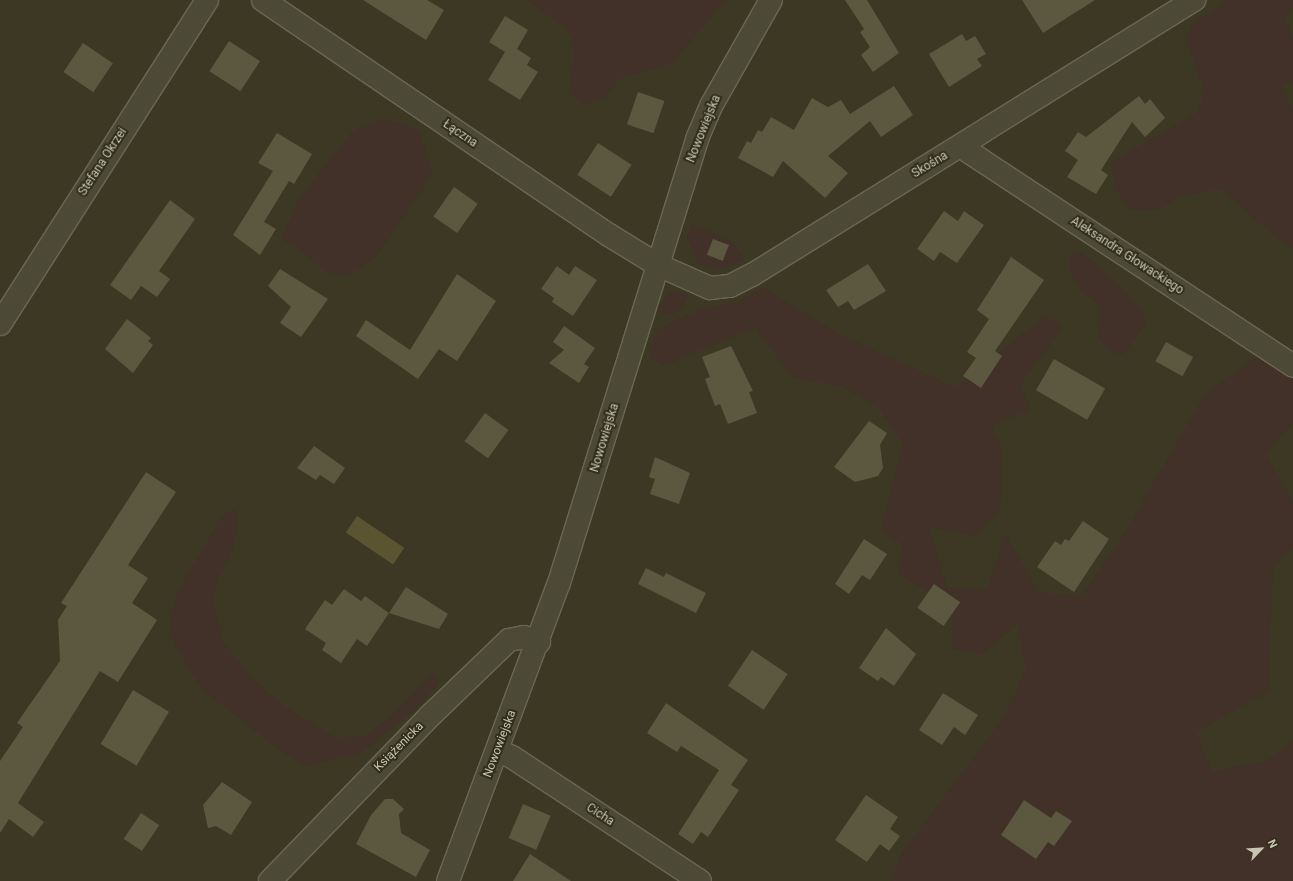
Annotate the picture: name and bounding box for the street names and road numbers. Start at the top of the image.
street label: Nowowiejska [684,93,724,165]
street label: Łączna [440,117,480,151]
street label: Stefana Okrzei [76,125,130,199]
street label: Skośna [909,149,951,181]
street label: Aleksandra Głowackiego [1068,214,1186,298]
street label: Nowowiejska [588,402,622,474]
street label: Nowowiejska [481,708,519,780]
street label: Książenicka [371,719,427,775]
street label: Cicha [583,801,617,829]

